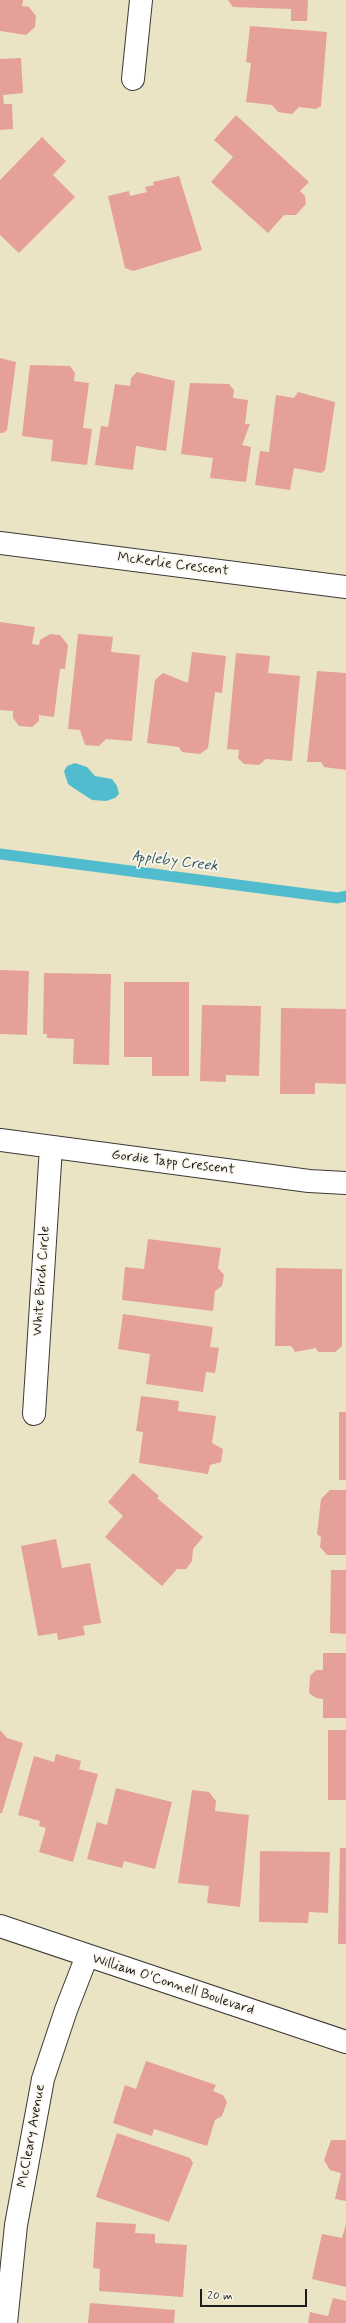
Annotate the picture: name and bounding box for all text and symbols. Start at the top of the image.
street label: McKerlie Crescent [116,550,230,580]
water label: Appleby Creek [131,848,219,876]
street label: Gordie Tapp Crescent [110,1147,236,1179]
street label: White Birch Circle [30,1225,54,1337]
street label: William O'Connell Boulevard [90,1951,256,2019]
street label: McCleary Avenue [15,2083,49,2189]
scale bar [202,2281,309,2307]
text: 20 m [207,2288,233,2304]

